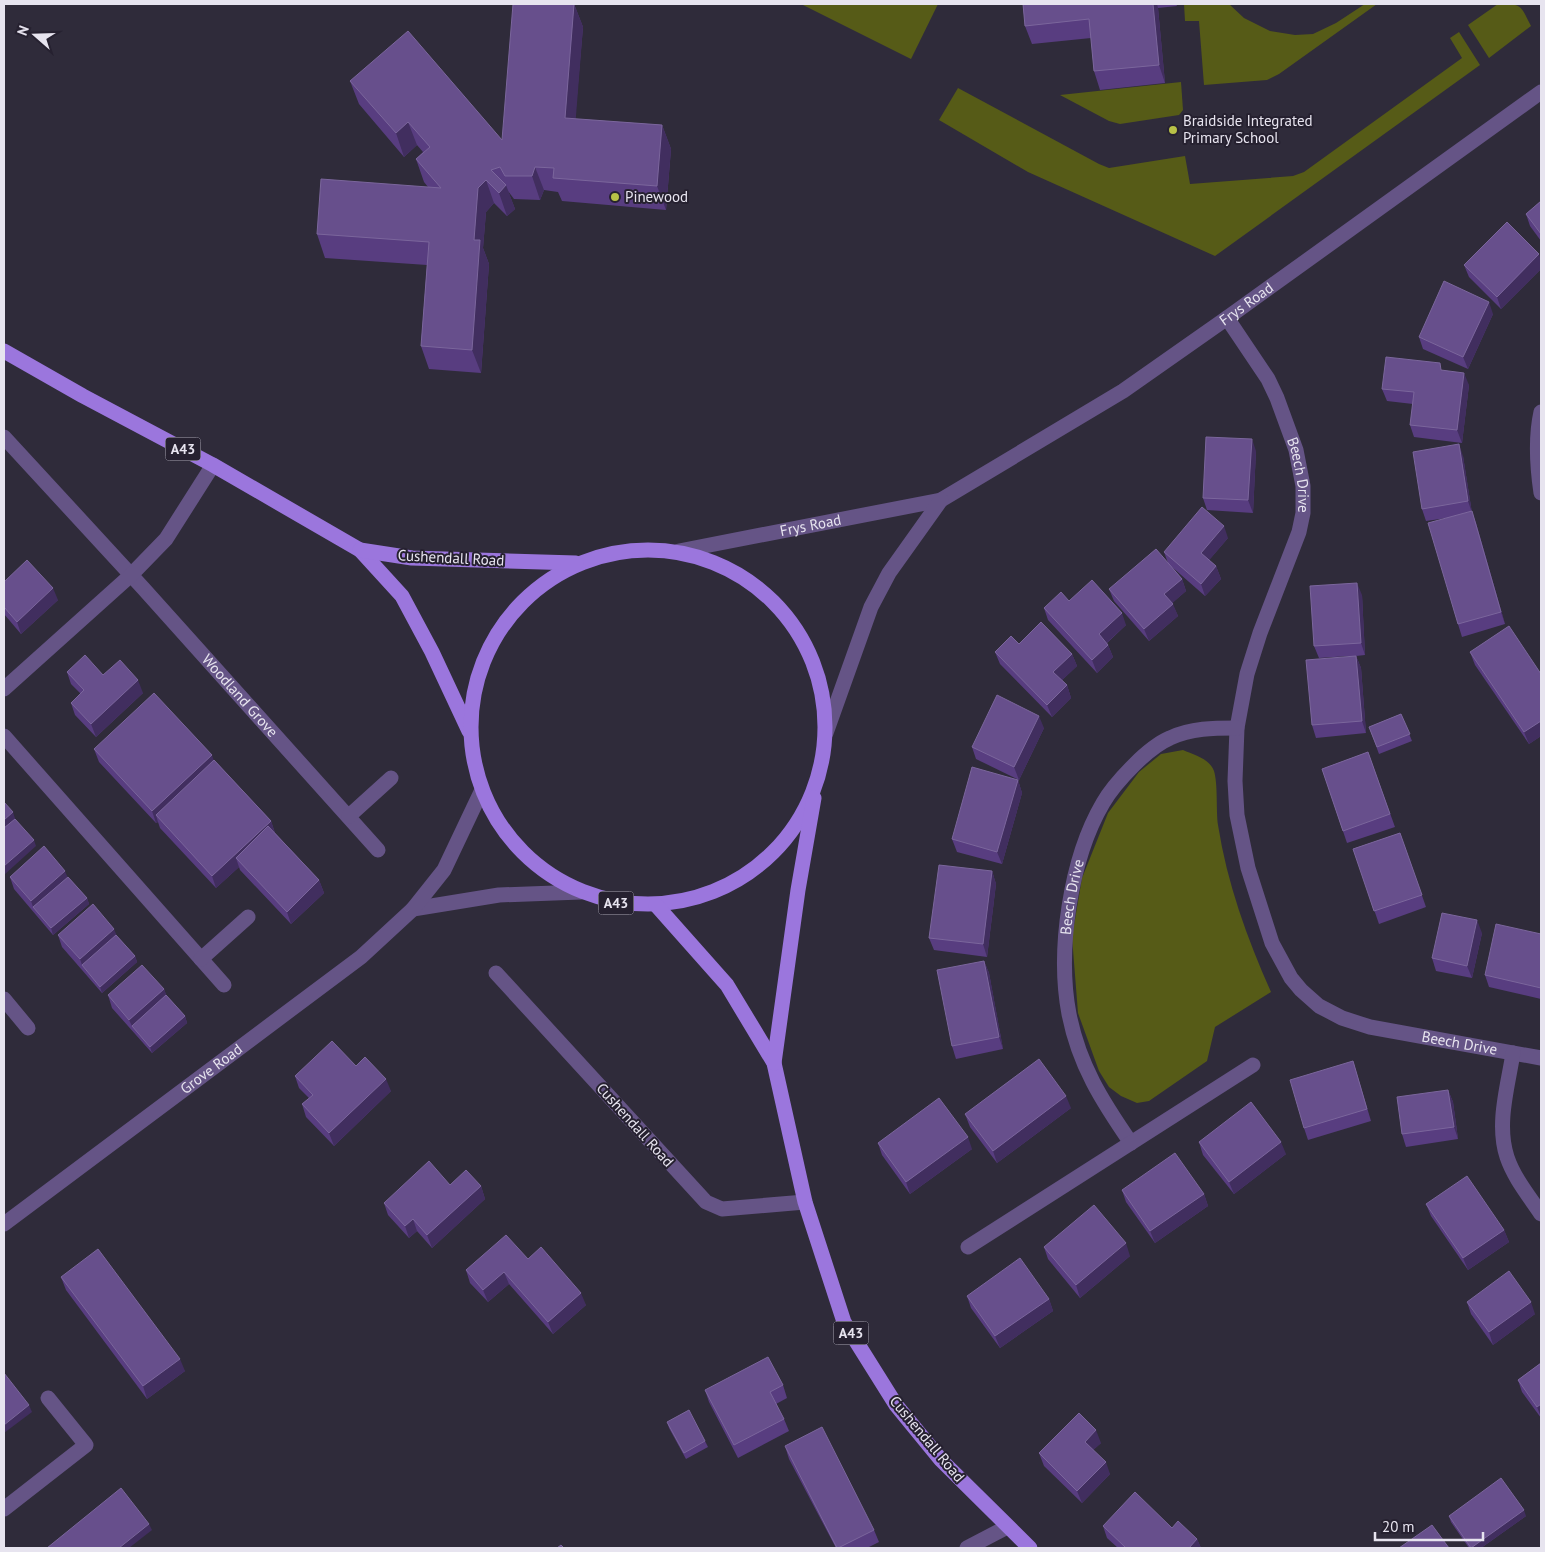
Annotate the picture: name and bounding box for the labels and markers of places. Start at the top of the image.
place label: Braidside Integrated Primary School [1183,111,1313,147]
marker: Braidside Integrated Primary School [1167,124,1179,136]
place label: Pinewood [625,187,688,206]
marker: Pinewood [609,191,621,203]

